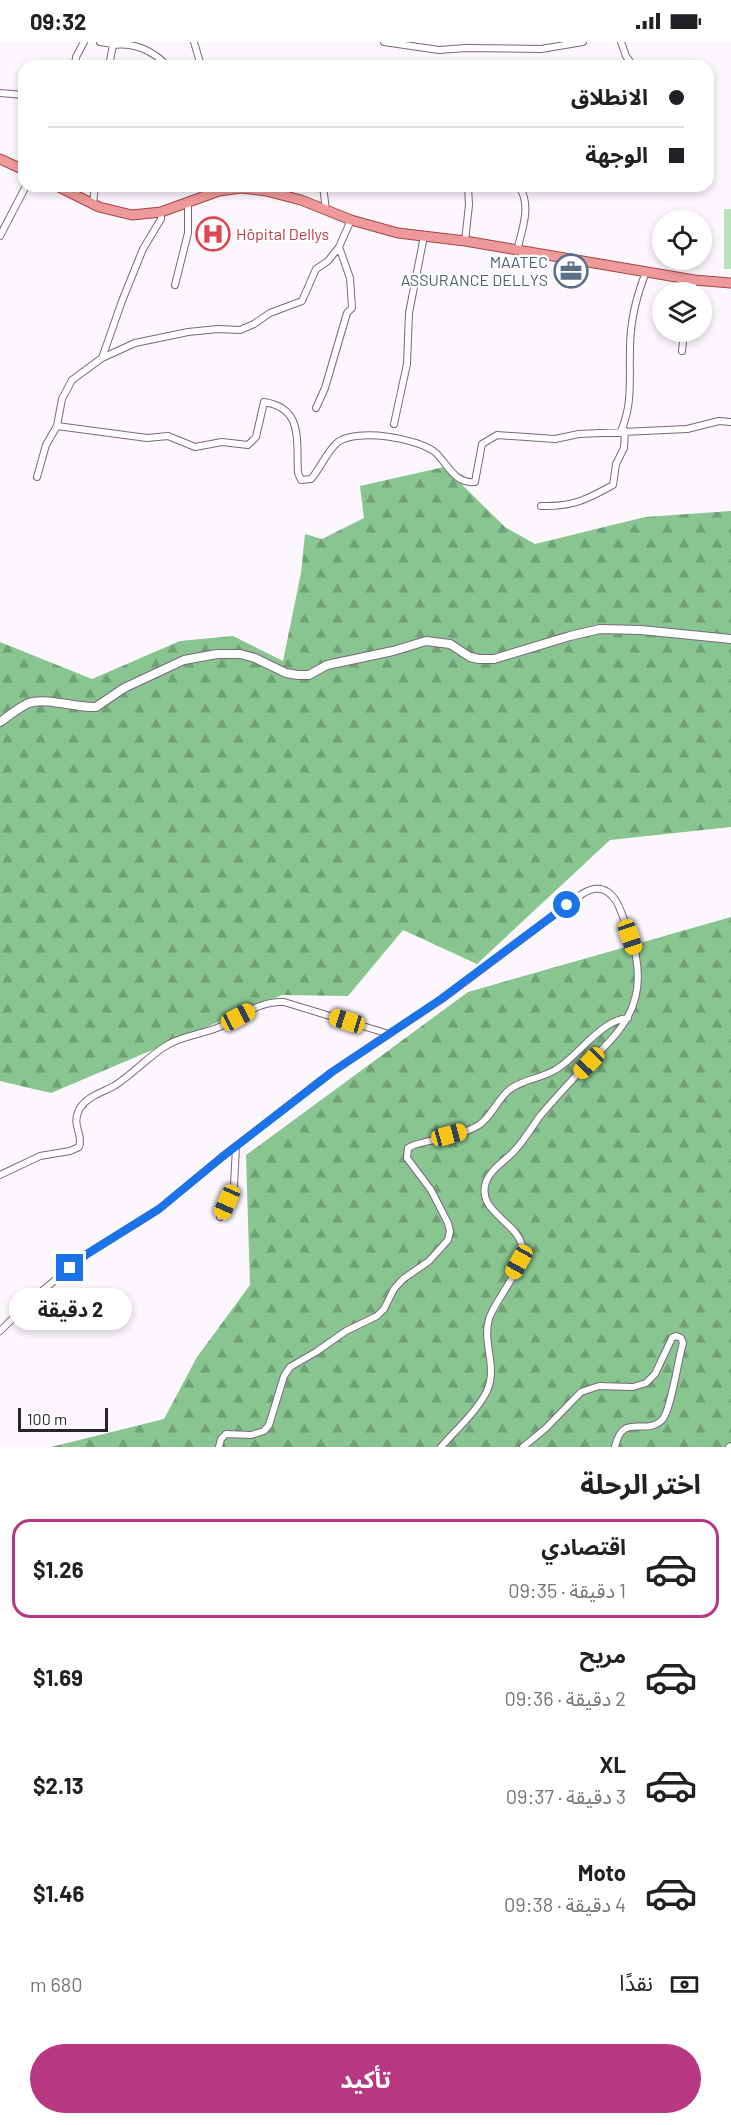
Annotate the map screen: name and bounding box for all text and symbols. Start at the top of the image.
text: 09:32 [30,8,86,34]
text: الانطلاق [571,83,648,109]
text: الوجهة [585,141,648,167]
map controls [652,210,712,342]
button: locate [652,210,712,270]
hospital icon: Hôpital Dellys [195,216,231,252]
place label: Hôpital Dellys [236,224,329,243]
place label: MAATEC ASSURANCE DELLYS [401,252,548,289]
office icon: MAATEC ASSURANCE DELLYS [553,253,589,289]
button: layers [652,282,712,342]
route start [553,891,580,918]
car [616,917,644,957]
car [218,1001,258,1033]
car [327,1007,367,1035]
car [570,1044,608,1082]
car [429,1122,469,1148]
car [211,1182,243,1222]
car [502,1242,536,1282]
route end [56,1254,83,1281]
callout: 2 دقيقة [8,1289,132,1331]
text: 2 دقيقة [38,1297,103,1321]
scale bar [18,1405,108,1432]
text: 100 m [27,1409,67,1428]
text: اختر الرحلة [580,1467,701,1499]
text: اقتصادي [541,1533,626,1559]
icon: car [644,1542,698,1596]
text: $1.26 [33,1556,83,1582]
text: 1 دقيقة · 09:35 [508,1578,626,1602]
text: مريح [580,1641,626,1667]
icon: car [644,1650,698,1704]
text: $1.69 [33,1664,83,1690]
text: 2 دقيقة · 09:36 [504,1686,626,1710]
text: XL [600,1751,626,1777]
icon: car [644,1758,698,1812]
text: $2.13 [33,1772,84,1798]
text: 3 دقيقة · 09:37 [506,1784,626,1808]
text: Moto [578,1859,626,1885]
icon: car [644,1866,698,1920]
text: $1.46 [33,1880,84,1906]
text: 4 دقيقة · 09:38 [504,1892,626,1916]
icon: cash [668,1968,701,2001]
text: نقدًا [619,1969,653,1995]
text: 680 m [30,1972,83,1996]
button: تأكيد [30,2044,701,2113]

